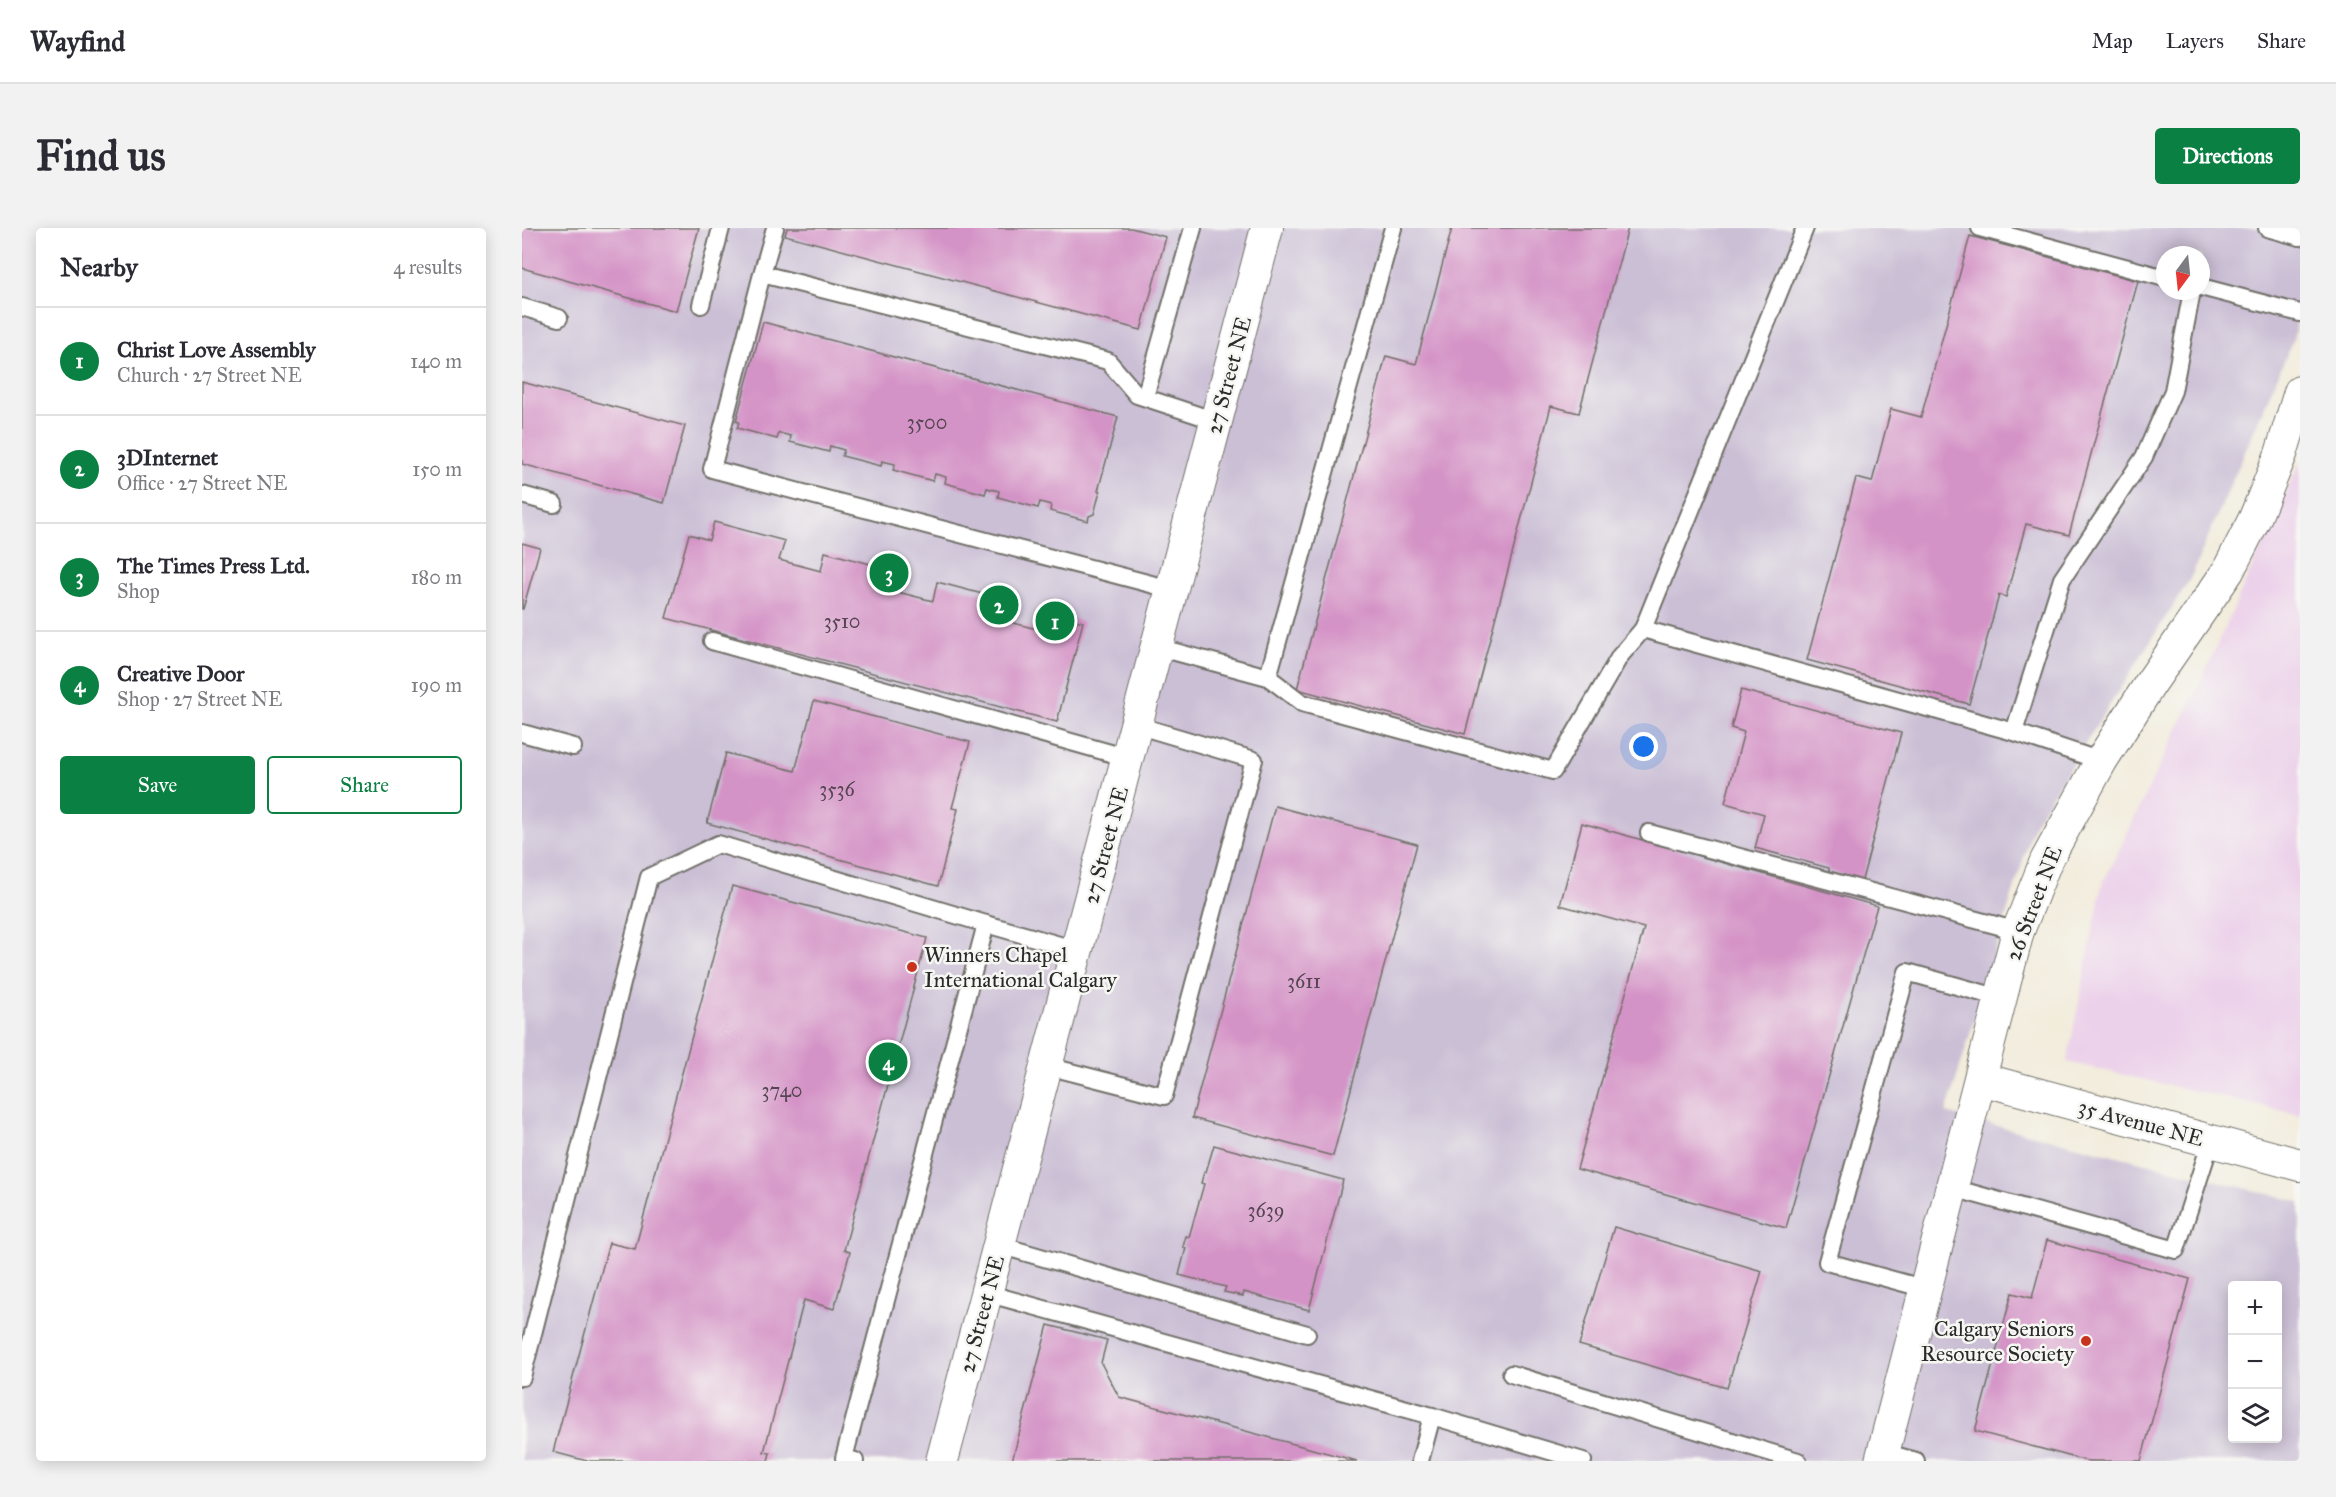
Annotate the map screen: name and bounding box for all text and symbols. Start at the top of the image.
text: Wayfind [30,24,125,59]
text: Map [2092,28,2133,54]
text: Layers [2166,28,2224,54]
text: Share [2257,28,2306,54]
button: Directions [2155,128,2300,184]
text: Find us [36,130,166,182]
north arrow [2156,246,2210,300]
text: Nearby [60,251,138,283]
text: 4 results [393,255,462,279]
street label: 27 Street NE [1200,313,1257,437]
text: Christ Love Assembly [117,336,315,363]
text: 1 [76,349,83,373]
text: 140 m [410,349,462,373]
text: Church · 27 Street NE [117,363,302,387]
house number: 3500 [907,410,947,434]
text: 3DInternet [117,444,218,471]
text: 2 [75,457,84,481]
text: 150 m [412,457,462,481]
text: Office · 27 Street NE [117,471,287,495]
pin: 3 [870,550,908,596]
text: The Times Press Ltd. [117,552,310,579]
text: 3 [76,565,84,589]
text: 180 m [411,565,462,589]
text: Shop [117,579,160,603]
pin: 2 [980,582,1018,628]
pin: 1 [1036,598,1074,644]
house number: 3510 [824,609,860,633]
text: Creative Door [117,660,244,687]
text: 4 [74,673,85,697]
text: 190 m [411,673,462,697]
text: Shop · 27 Street NE [117,687,282,711]
your location [1629,732,1658,761]
button: Save [60,756,255,814]
button: Share [267,756,462,814]
house number: 3536 [819,777,856,801]
street label: 27 Street NE [1077,783,1134,907]
street label: 26 Street NE [1999,842,2068,964]
place label: Winners Chapel International Calgary [924,941,1118,993]
marker: Winners Chapel International Calgary [905,960,919,974]
house number: 3611 [1287,969,1321,993]
pin: 4 [868,1040,908,1084]
house number: 3740 [762,1078,803,1102]
street label: 35 Avenue NE [2075,1093,2207,1152]
house number: 3639 [1248,1198,1285,1222]
street label: 27 Street NE [953,1252,1010,1376]
map controls [2228,1281,2282,1443]
button: + [2228,1281,2282,1335]
place label: Calgary Seniors Resource Society [1921,1315,2075,1367]
marker: Calgary Seniors Resource Society [2079,1334,2093,1348]
button: − [2228,1335,2282,1389]
button: layers [2228,1389,2282,1443]

